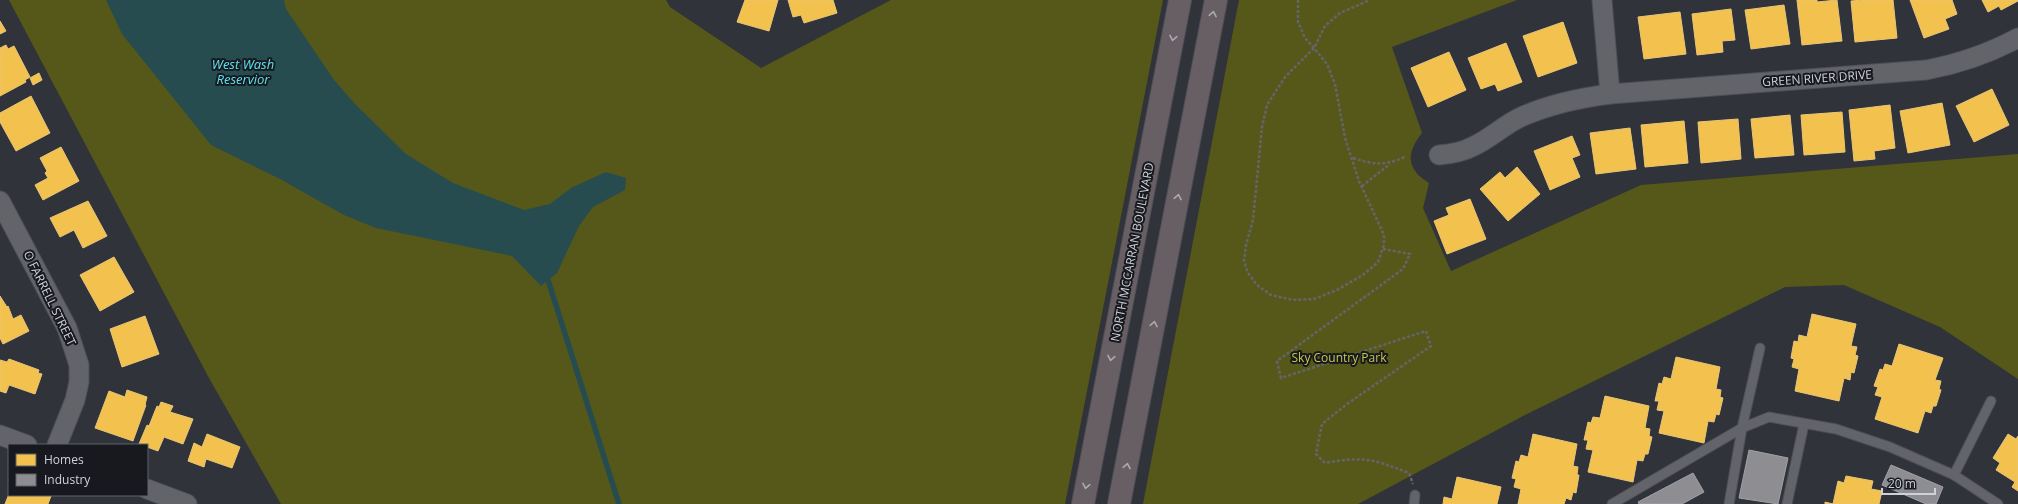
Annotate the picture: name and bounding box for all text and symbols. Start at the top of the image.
one-way arrow [1208,11,1217,17]
one-way arrow [1169,35,1177,41]
water label: West Wash Reservior [212,55,274,88]
street label: GREEN RIVER DRIVE [1762,66,1872,90]
street label: NORTH MCCARRAN BOULEVARD [1106,161,1158,343]
one-way arrow [1173,193,1182,200]
street label: O FARRELL STREET [20,248,81,349]
one-way arrow [1149,321,1157,327]
park label: Sky Country Park [1292,349,1387,366]
one-way arrow [1107,355,1116,362]
legend [8,444,148,496]
text: Homes [44,451,84,468]
one-way arrow [1122,463,1130,469]
scale bar [1882,470,1935,496]
text: Industry [44,471,91,488]
text: 20 m [1888,475,1916,492]
one-way arrow [1082,483,1091,489]

